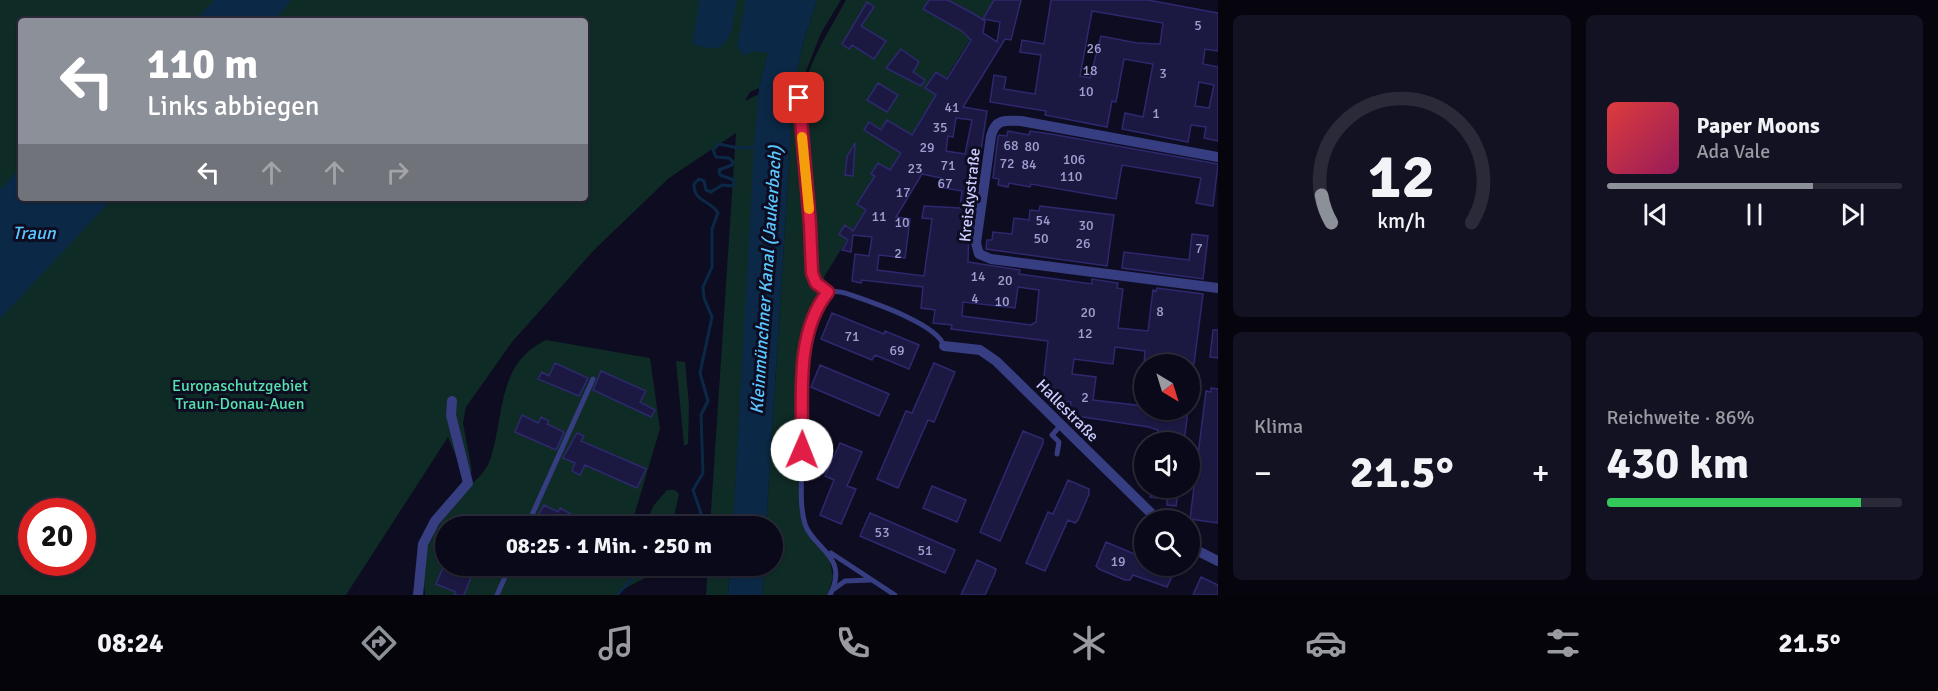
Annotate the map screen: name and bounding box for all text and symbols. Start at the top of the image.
house number: 5 [1194,17,1202,34]
text: 110 m [147,39,258,90]
house number: 26 [1086,40,1102,57]
icon: left [48,42,126,120]
house number: 18 [1082,62,1098,79]
house number: 3 [1159,65,1167,82]
pin [773,72,824,123]
icon: arrive [782,81,815,114]
house number: 10 [1078,83,1094,100]
text: Links abbiegen [147,90,319,123]
house number: 41 [944,99,960,116]
house number: 1 [1152,105,1160,122]
text: Paper Moons [1697,112,1820,139]
house number: 35 [932,119,948,136]
house number: 68 [1003,137,1019,154]
house number: 80 [1024,138,1040,155]
text: 12 [1368,138,1435,215]
house number: 29 [919,139,935,156]
text: Ada Vale [1697,139,1770,164]
water label: Kleinmünchner Kanal (Jaukerbach) [746,144,786,415]
street label: Kreiskystraße [955,147,985,243]
house number: 106 [1063,151,1085,168]
house number: 72 [999,155,1015,172]
icon: left [192,156,225,189]
icon: ahead [255,156,288,189]
icon: ahead [318,156,351,189]
icon: right [381,156,414,189]
house number: 84 [1021,156,1037,173]
house number: 71 [940,157,956,174]
house number: 23 [907,160,923,177]
house number: 110 [1060,168,1082,185]
house number: 67 [937,175,953,192]
house number: 17 [895,184,911,201]
icon: previous [1639,198,1672,231]
icon: pause [1738,198,1771,231]
icon: next [1836,198,1869,231]
house number: 11 [871,208,887,225]
text: km/h [1377,209,1426,235]
house number: 54 [1035,212,1051,229]
house number: 10 [894,214,910,231]
house number: 30 [1078,217,1094,234]
water label: Traun [12,222,57,244]
house number: 50 [1033,230,1049,247]
house number: 26 [1075,235,1091,252]
house number: 7 [1195,240,1203,257]
house number: 2 [894,245,902,262]
house number: 14 [970,268,986,285]
house number: 20 [997,272,1013,289]
house number: 4 [971,290,979,307]
house number: 10 [994,293,1010,310]
house number: 8 [1156,303,1164,320]
house number: 20 [1080,304,1096,321]
house number: 12 [1077,325,1093,342]
house number: 71 [844,328,860,345]
house number: 69 [889,342,905,359]
north arrow [1134,354,1200,420]
map controls [1134,354,1200,576]
street label: Hallestraße [1032,375,1103,446]
park label: Europaschutzgebiet Traun-Donau-Auen [172,376,308,414]
house number: 2 [1081,389,1089,406]
text: Reichweite · 86% [1607,405,1755,430]
text: Klima [1254,414,1303,439]
position arrow [770,418,834,482]
button: sound [1134,432,1200,498]
text: 430 km [1607,436,1749,491]
text: 21.5° [1350,445,1454,500]
text: − [1254,453,1272,494]
text: + [1532,453,1549,494]
speed limit sign: 20 [18,498,96,576]
button: search [1134,510,1200,576]
house number: 53 [874,524,890,541]
text: 08:25 · 1 Min. · 250 m [506,532,712,559]
house number: 51 [917,542,933,559]
house number: 19 [1110,553,1126,570]
icon: directions [358,622,400,664]
icon: music [595,622,637,664]
icon: phone [832,622,874,664]
icon: climate [1068,622,1110,664]
icon: car [1305,622,1347,664]
icon: filters [1542,622,1584,664]
text: 08:24 [97,627,164,660]
text: 21.5° [1778,627,1841,660]

